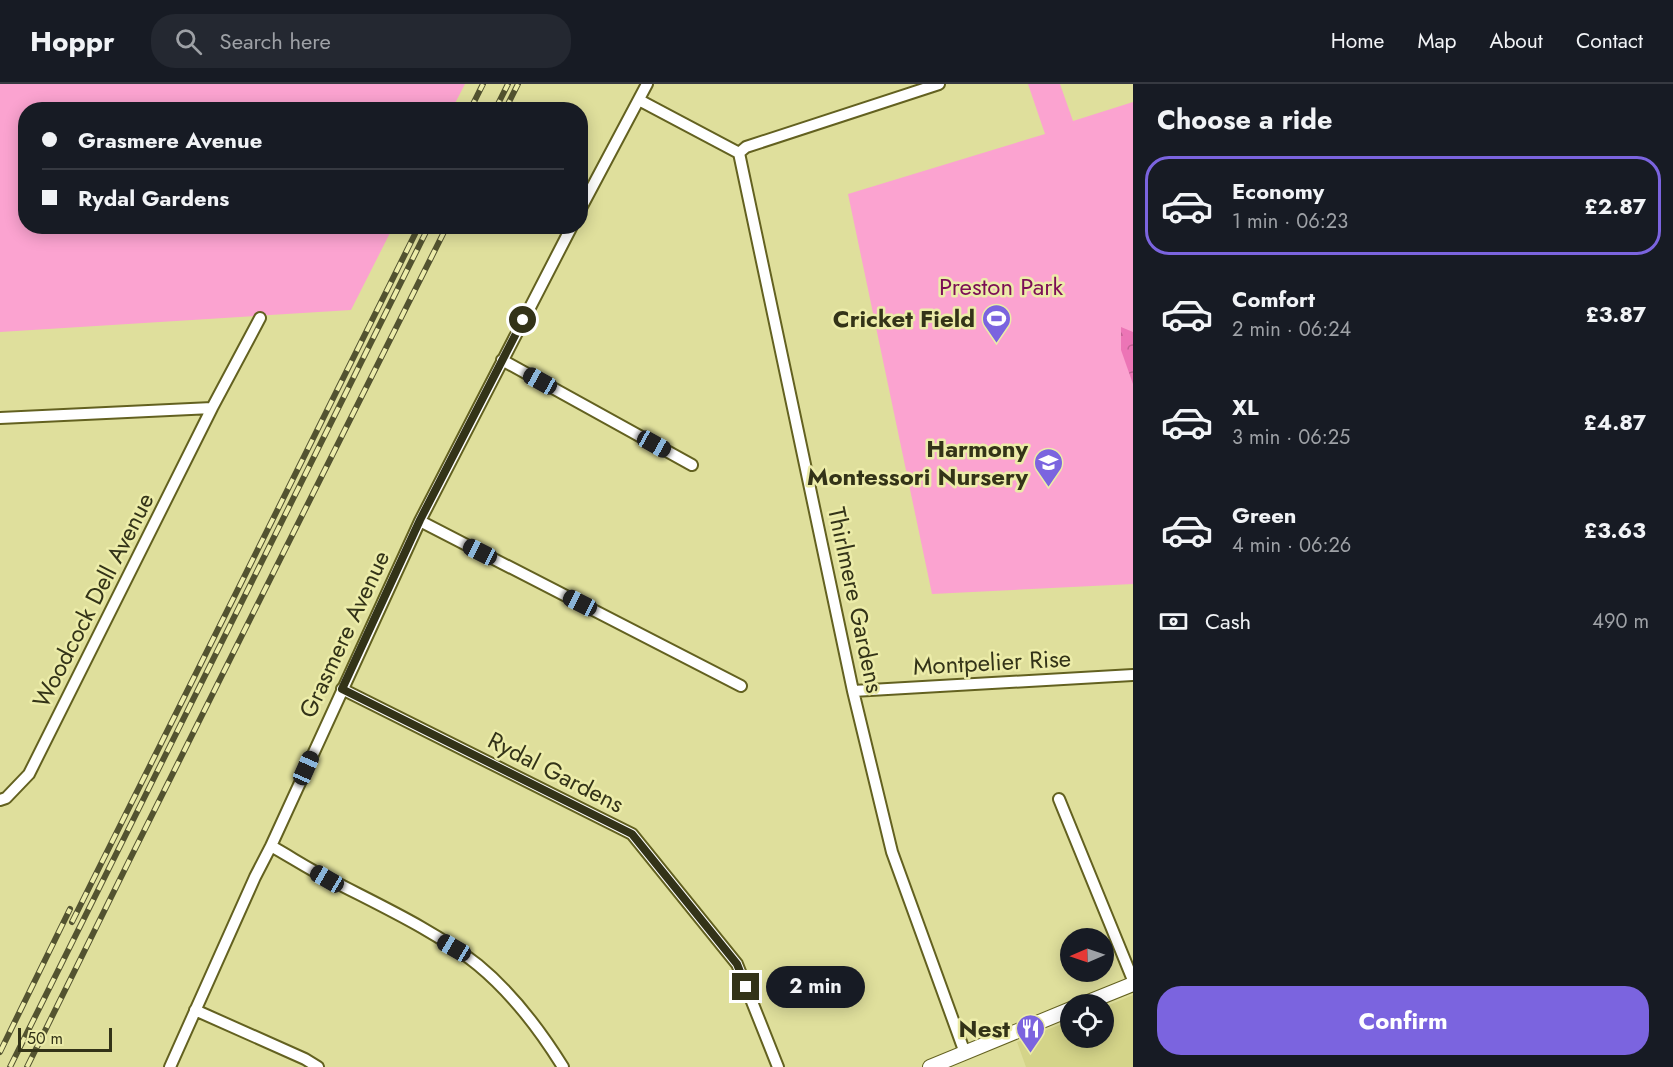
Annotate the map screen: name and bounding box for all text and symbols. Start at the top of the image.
search box [151,14,571,68]
text: Hoppr [30,21,115,62]
icon: search [172,25,205,58]
text: Search here [220,25,331,57]
text: Home [1331,26,1384,56]
text: Map [1417,26,1457,56]
text: About [1490,26,1543,56]
text: Contact [1576,26,1643,56]
text: Choose a ride [1157,100,1332,139]
text: Grasmere Avenue [78,124,262,156]
text: Economy [1232,175,1324,207]
icon: car [1160,179,1214,233]
text: Rydal Gardens [78,182,229,214]
text: £2.87 [1584,190,1646,222]
text: 1 min · 06:23 [1232,207,1348,236]
park label: Preston Park [939,269,1063,304]
text: Comfort [1232,283,1315,315]
icon: car [1160,287,1214,341]
text: £3.87 [1585,298,1646,330]
place label: Cricket Field [833,301,975,336]
sports icon: Cricket Field [980,302,1012,344]
route start [509,306,536,333]
text: 2 min · 06:24 [1232,315,1351,344]
car [520,364,560,398]
text: XL [1232,391,1259,423]
icon: car [1160,395,1214,449]
text: £4.87 [1583,406,1646,438]
text: 3 min · 06:25 [1232,423,1350,452]
car [634,427,674,461]
place label: Harmony Montessori Nursery [807,431,1028,494]
school or university icon: Harmony Montessori Nursery [1033,446,1065,488]
street label: Woodcock Dell Avenue [24,486,162,714]
text: Green [1232,499,1296,531]
icon: car [1160,503,1214,557]
street label: Thirlmere Gardens [819,504,893,696]
text: £3.63 [1584,514,1646,546]
text: 4 min · 06:26 [1232,531,1351,560]
car [460,536,500,568]
street label: Grasmere Avenue [290,544,398,724]
car [560,587,600,619]
icon: cash [1157,605,1190,638]
text: Cash [1205,605,1251,637]
text: 490 m [1592,607,1649,636]
street label: Montpelier Rise [912,640,1072,684]
street label: Rydal Gardens [482,723,630,821]
car [290,748,322,788]
car [307,862,347,896]
north arrow [1060,928,1114,982]
map controls [1060,928,1114,1048]
car [434,931,474,965]
callout: 2 min [767,966,866,1008]
text: 2 min [789,972,842,1001]
route end [732,973,759,1000]
button: Confirm [1157,986,1649,1055]
button: locate [1060,994,1114,1048]
place label: Nest [959,1011,1010,1046]
restaurant icon: Nest [1015,1012,1047,1054]
scale bar [18,1025,112,1052]
text: 50 m [27,1027,63,1050]

